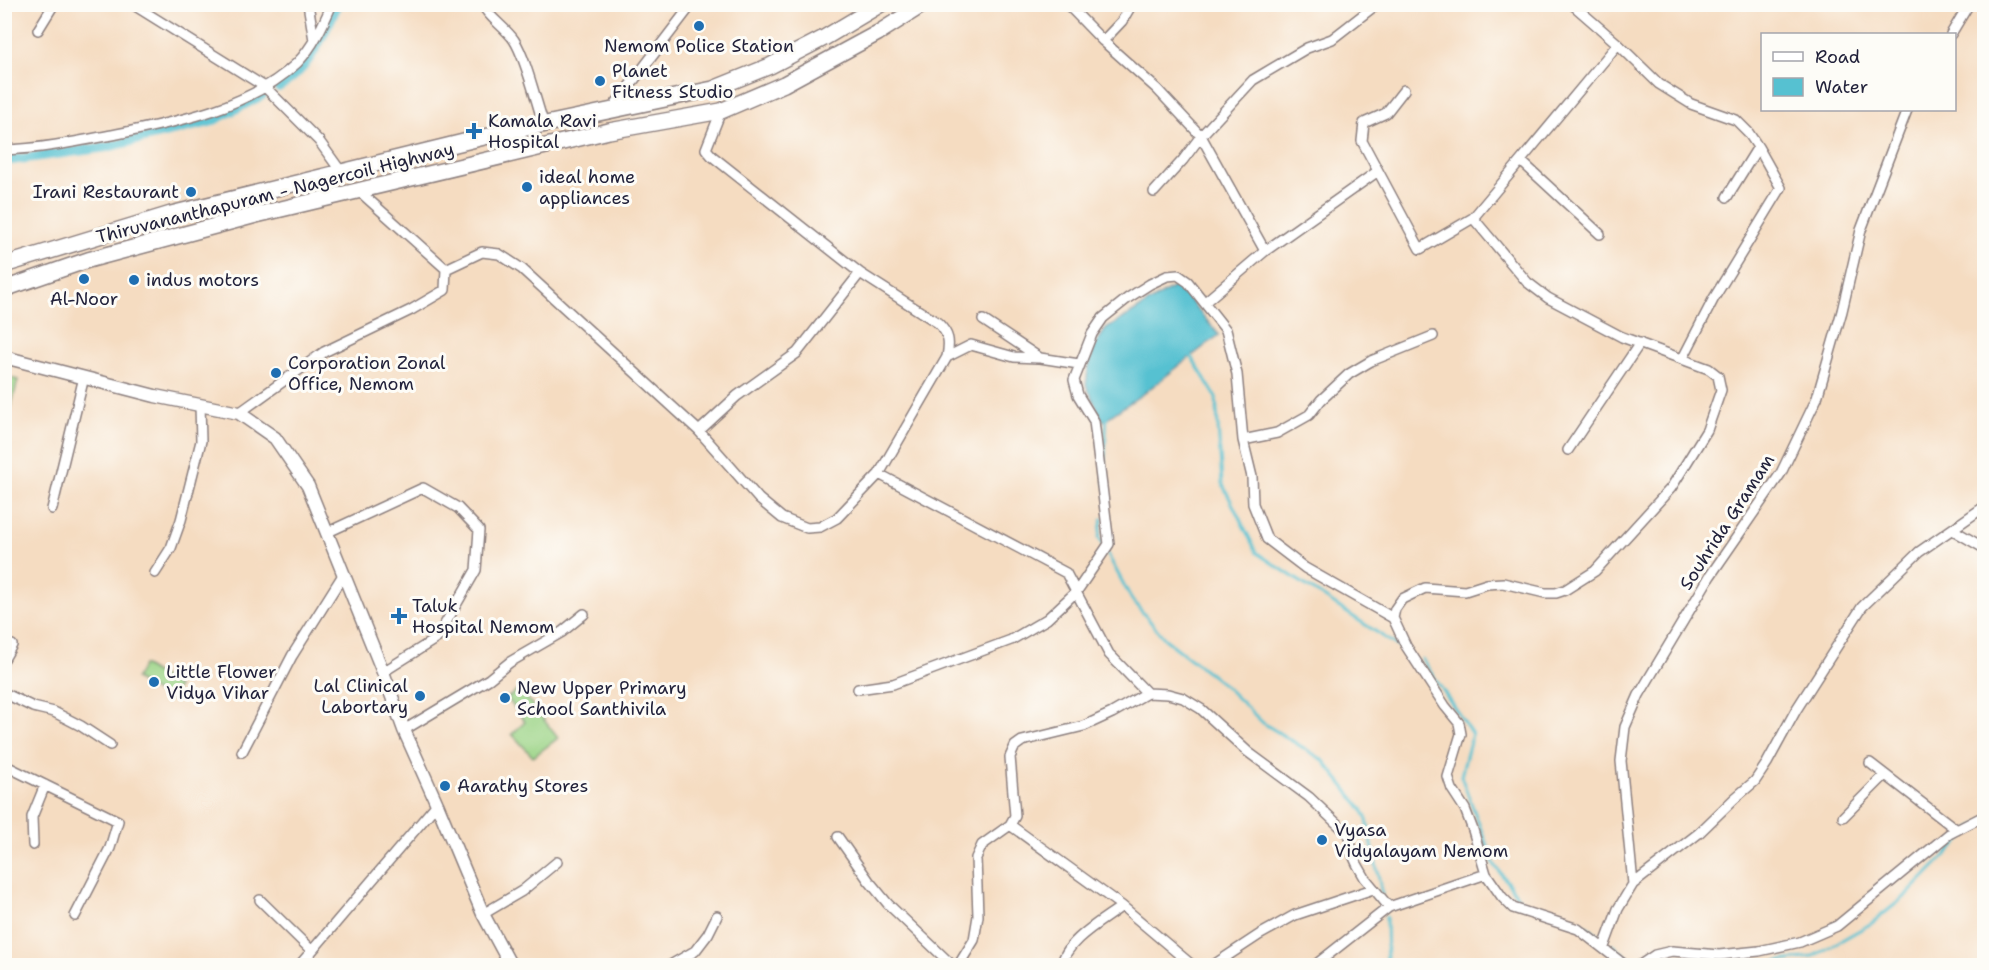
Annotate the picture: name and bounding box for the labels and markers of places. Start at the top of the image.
marker: Nemom Police Station [692,19,706,33]
place label: Nemom Police Station [604,34,794,58]
place label: Planet Fitness Studio [612,59,734,104]
marker: Planet Fitness Studio [593,74,607,88]
place label: Kamala Ravi Hospital [488,109,597,154]
marker: Kamala Ravi Hospital [465,122,483,140]
place label: ideal home appliances [539,165,635,210]
place label: Irani Restaurant [33,180,179,204]
marker: ideal home appliances [520,180,534,194]
marker: Irani Restaurant [184,185,198,199]
place label: indus motors [146,268,259,292]
marker: Al-Noor [77,272,91,286]
marker: indus motors [127,273,141,287]
place label: Al-Noor [50,287,118,311]
place label: Corporation Zonal Office, Nemom [288,351,446,396]
marker: Corporation Zonal Office, Nemom [269,366,283,380]
place label: Taluk Hospital Nemom [412,594,555,639]
marker: Taluk Hospital Nemom [390,607,408,625]
place label: Little Flower Vidya Vihar [166,660,277,705]
place label: Lal Clinical Labortary [314,674,409,719]
marker: Little Flower Vidya Vihar [147,675,161,689]
place label: New Upper Primary School Santhivila [517,676,687,721]
marker: Lal Clinical Labortary [413,689,427,703]
marker: New Upper Primary School Santhivila [498,691,512,705]
place label: Aarathy Stores [457,774,588,798]
marker: Aarathy Stores [438,779,452,793]
place label: Vyasa Vidyalayam Nemom [1334,818,1508,863]
marker: Vyasa Vidyalayam Nemom [1315,833,1329,847]

